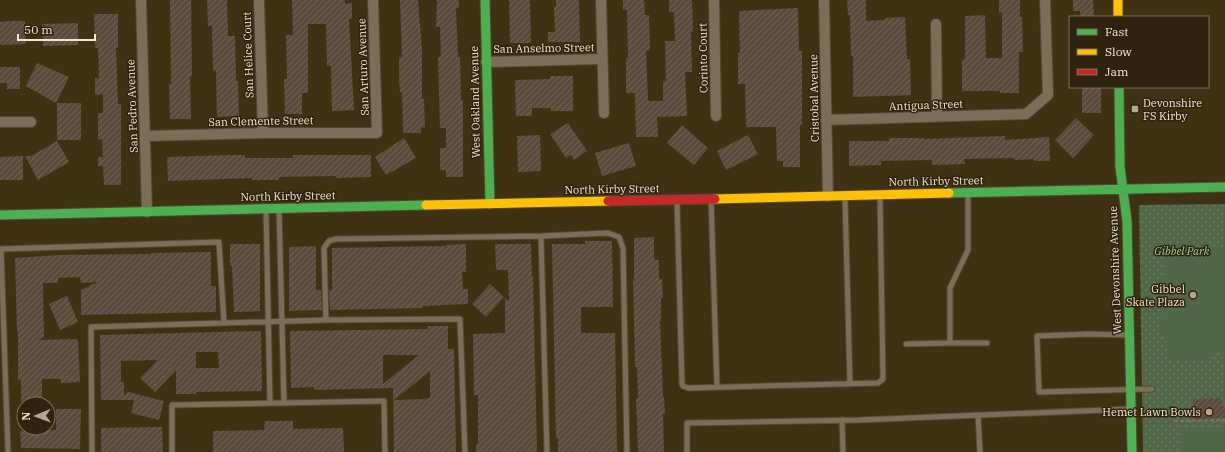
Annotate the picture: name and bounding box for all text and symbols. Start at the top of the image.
street label: San Helice Court [239,12,257,98]
scale bar [18,16,95,42]
legend [1069,16,1209,88]
street label: San Arturo Avenue [354,18,372,116]
text: 50 m [24,22,53,37]
street label: Corinto Court [695,23,711,93]
text: Fast [1105,24,1129,39]
street label: San Anselmo Street [493,40,595,56]
text: Slow [1105,44,1132,59]
street label: West Oakland Avenue [467,46,483,158]
street label: Cristobal Avenue [806,54,822,142]
street label: San Pedro Avenue [123,59,141,153]
text: Jam [1105,64,1129,79]
place label: Devonshire FS Kirby [1143,96,1202,123]
street label: Antigua Street [889,97,963,113]
marker: Devonshire FS Kirby [1130,104,1140,114]
street label: San Clemente Street [208,113,314,129]
street label: North Kirby Street [888,173,984,189]
street label: North Kirby Street [564,181,660,197]
street label: North Kirby Street [240,188,336,204]
street label: West Devonshire Avenue [1106,206,1124,334]
park label: Gibbel Park [1154,244,1210,258]
place label: Gibbel Skate Plaza [1126,282,1185,309]
marker: Gibbel Skate Plaza [1188,290,1198,300]
north arrow [16,396,56,436]
place label: Hemet Lawn Bowls [1102,405,1201,419]
marker: Hemet Lawn Bowls [1204,407,1214,417]
text: N [19,411,33,421]

